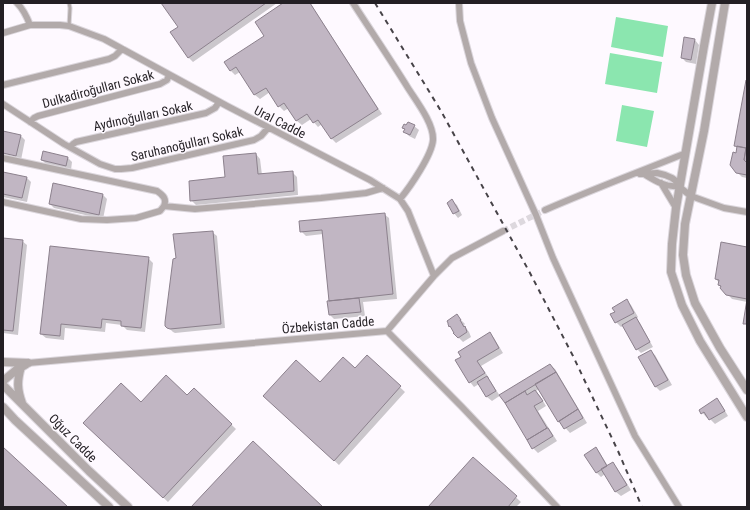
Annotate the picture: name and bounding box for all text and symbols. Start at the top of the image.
street label: Dulkadiroğulları Sokak [41,67,155,111]
street label: Aydınoğulları Sokak [92,98,194,134]
street label: Ural Cadde [252,103,308,141]
street label: Saruhanoğulları Sokak [129,124,245,164]
street label: Özbekistan Cadde [281,313,375,337]
street label: Oğuz Cadde [46,411,100,465]

